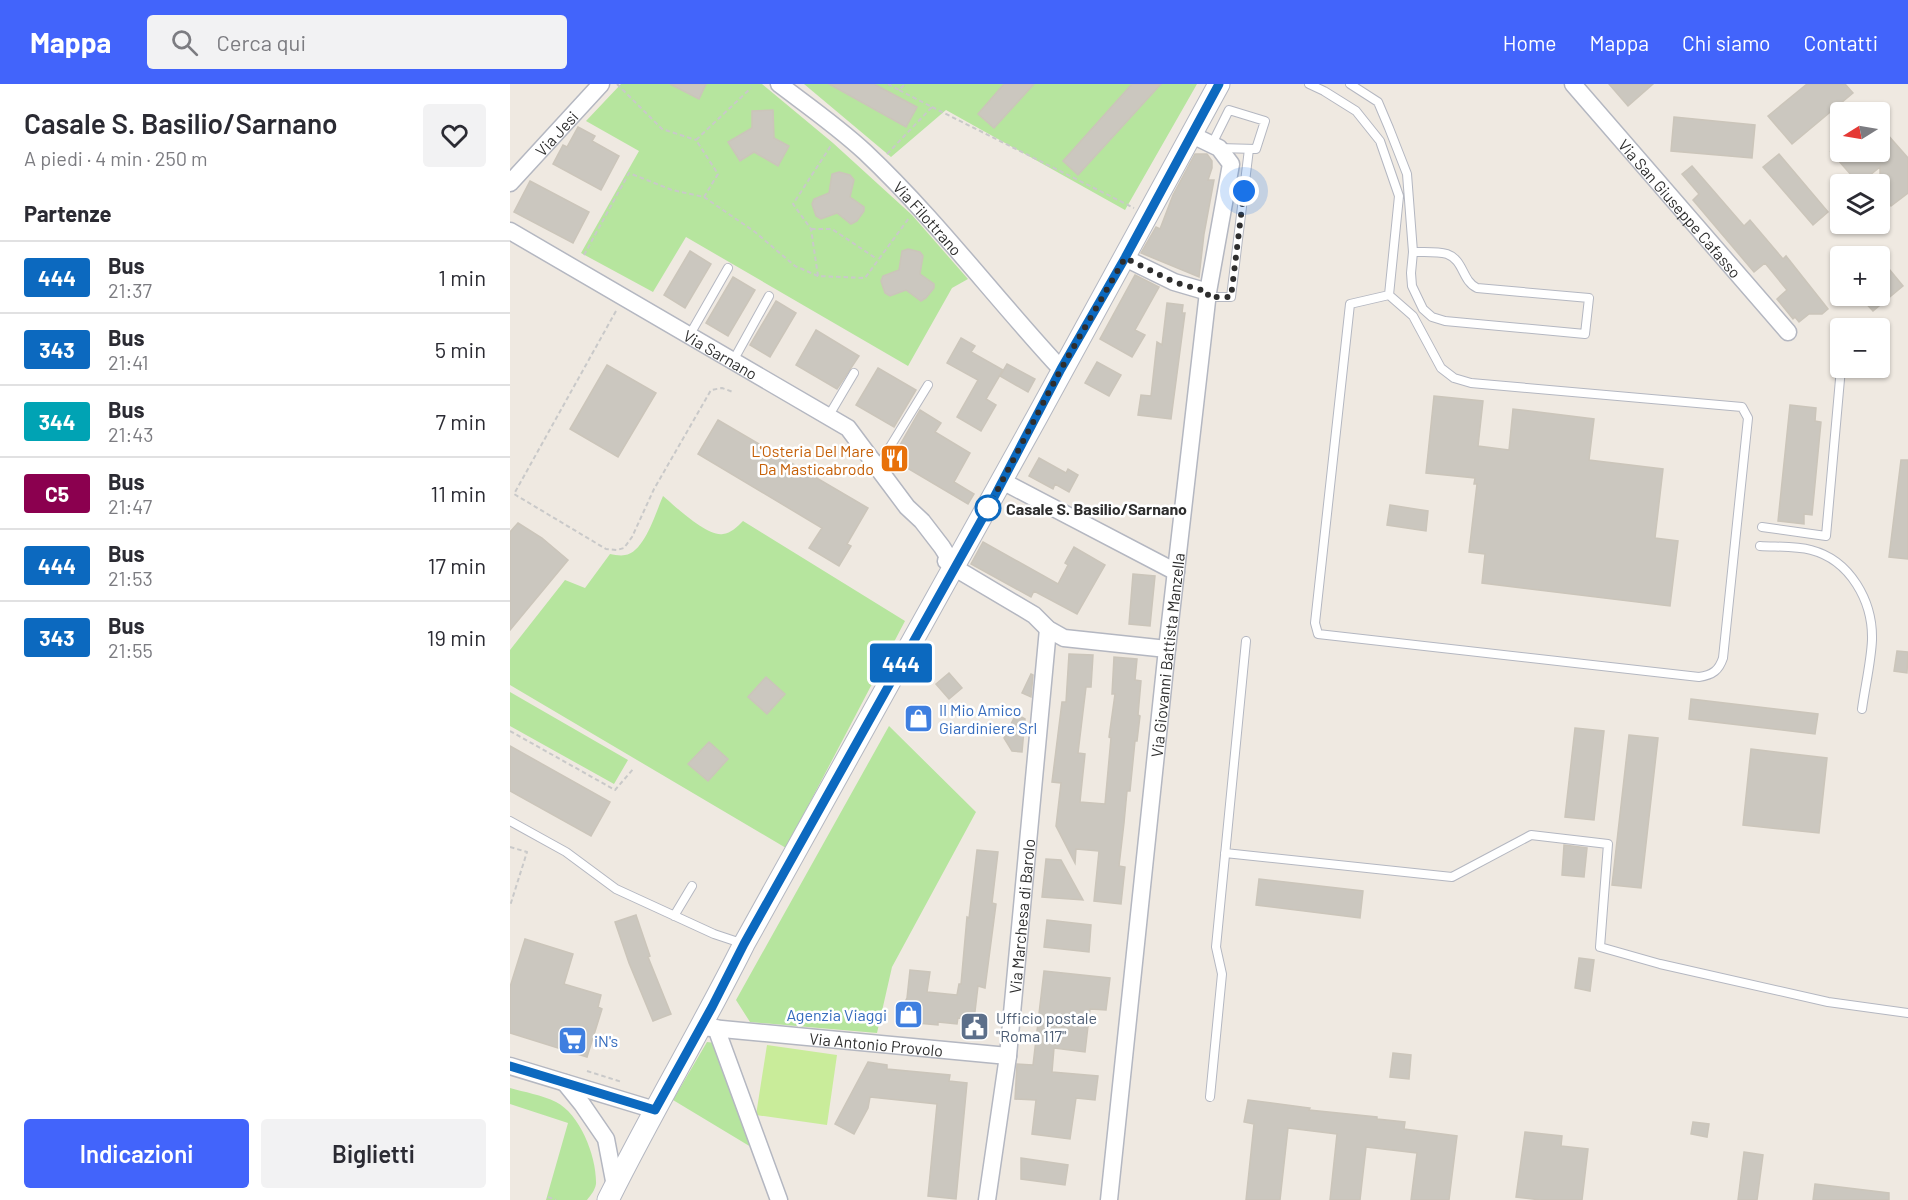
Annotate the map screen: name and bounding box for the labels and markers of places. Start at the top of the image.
place label: L'Osteria Del Mare Da Masticabrodo [751,441,874,478]
restaurant icon: L'Osteria Del Mare Da Masticabrodo [879,443,911,475]
marker: Casale S. Basilio/Sarnano [975,495,1001,521]
place label: Casale S. Basilio/Sarnano [1006,499,1187,518]
place label: Il Mio Amico Giardiniere Srl [939,700,1037,737]
shop icon: Il Mio Amico Giardiniere Srl [902,702,934,734]
shop icon: Agenzia Viaggi [892,998,924,1030]
place label: Agenzia Viaggi [786,1005,887,1024]
place label: Ufficio postale "Roma 117" [996,1008,1097,1045]
public building icon: Ufficio postale "Roma 117" [959,1010,991,1042]
supermarket icon: iN's [557,1024,589,1056]
place label: iN's [594,1031,618,1050]

